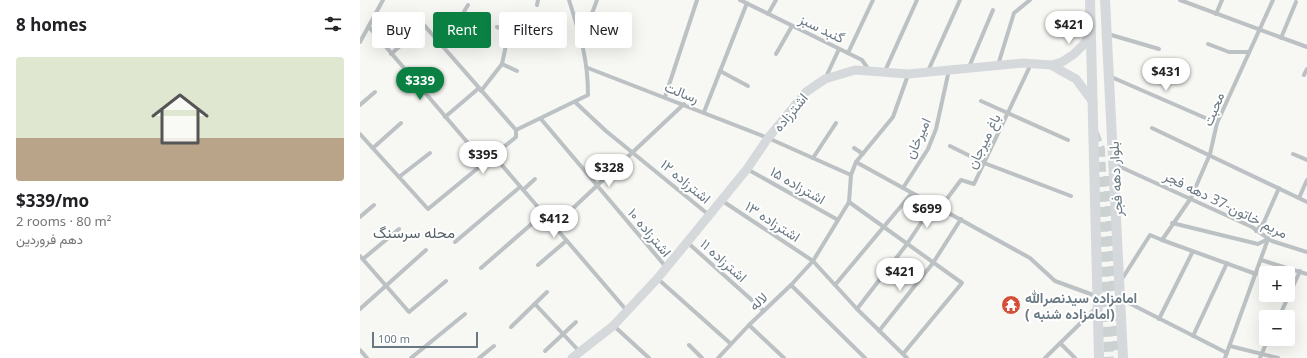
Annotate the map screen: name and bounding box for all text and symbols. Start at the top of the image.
street label: گنبد سبز [795,8,848,47]
pin: $421 [1045,11,1093,45]
chip: Buy [372,12,425,48]
chip: Rent [433,12,491,48]
chip: Filters [499,12,567,48]
chip: New [575,12,632,48]
text: 8 homes [16,13,87,36]
icon: filters [322,13,344,35]
text: $421 [1054,15,1084,33]
pin: $431 [1142,58,1190,92]
text: $431 [1151,62,1181,80]
pin: $339 [396,67,444,101]
text: $339 [405,71,435,89]
street label: رسالت [662,77,702,107]
icon: home [144,83,216,155]
street label: اشترزاده [768,89,812,135]
street label: محبت [1198,89,1228,129]
street label: باغ میرجان [961,110,1006,173]
street label: امیرخان [899,114,935,162]
pin: $395 [459,141,507,175]
street label: بلوار دهه فجر [1104,141,1127,218]
text: $395 [468,145,498,163]
pin: $328 [585,154,633,188]
street label: اشترزاده ۱۲ [657,154,715,208]
text: $328 [594,158,624,176]
street label: اشترزاده ۱۵ [767,162,829,208]
street label: مریم خاتون-37 دهه فجر [1160,165,1291,242]
text: $339/mo [16,189,89,212]
pin: $699 [903,195,951,229]
street label: اشترزاده ۱۳ [742,196,804,246]
text: $699 [912,199,942,217]
street label: اشترزاده ۱۰ [624,204,676,260]
pin: $412 [530,205,578,239]
text: $412 [539,209,569,227]
text: 2 rooms · 80 m² [16,212,111,230]
district label: محله سرسنگ [373,222,455,242]
text: دهم فروردین [16,230,83,248]
street label: اشترزاده ۱۱ [697,234,751,286]
pin: $421 [876,258,924,292]
text: $421 [885,262,915,280]
map controls [1259,266,1295,346]
button: + [1259,266,1295,302]
street label: لاله [744,287,772,315]
place label: امامزاده سیدنصرالله ( امامزاده شنبه) [1025,288,1137,323]
temple icon: امامزاده سیدنصرالله ( امامزاده شنبه) [1000,294,1022,316]
button: − [1259,310,1295,346]
scale bar [372,330,478,349]
text: 100 m [378,331,410,346]

